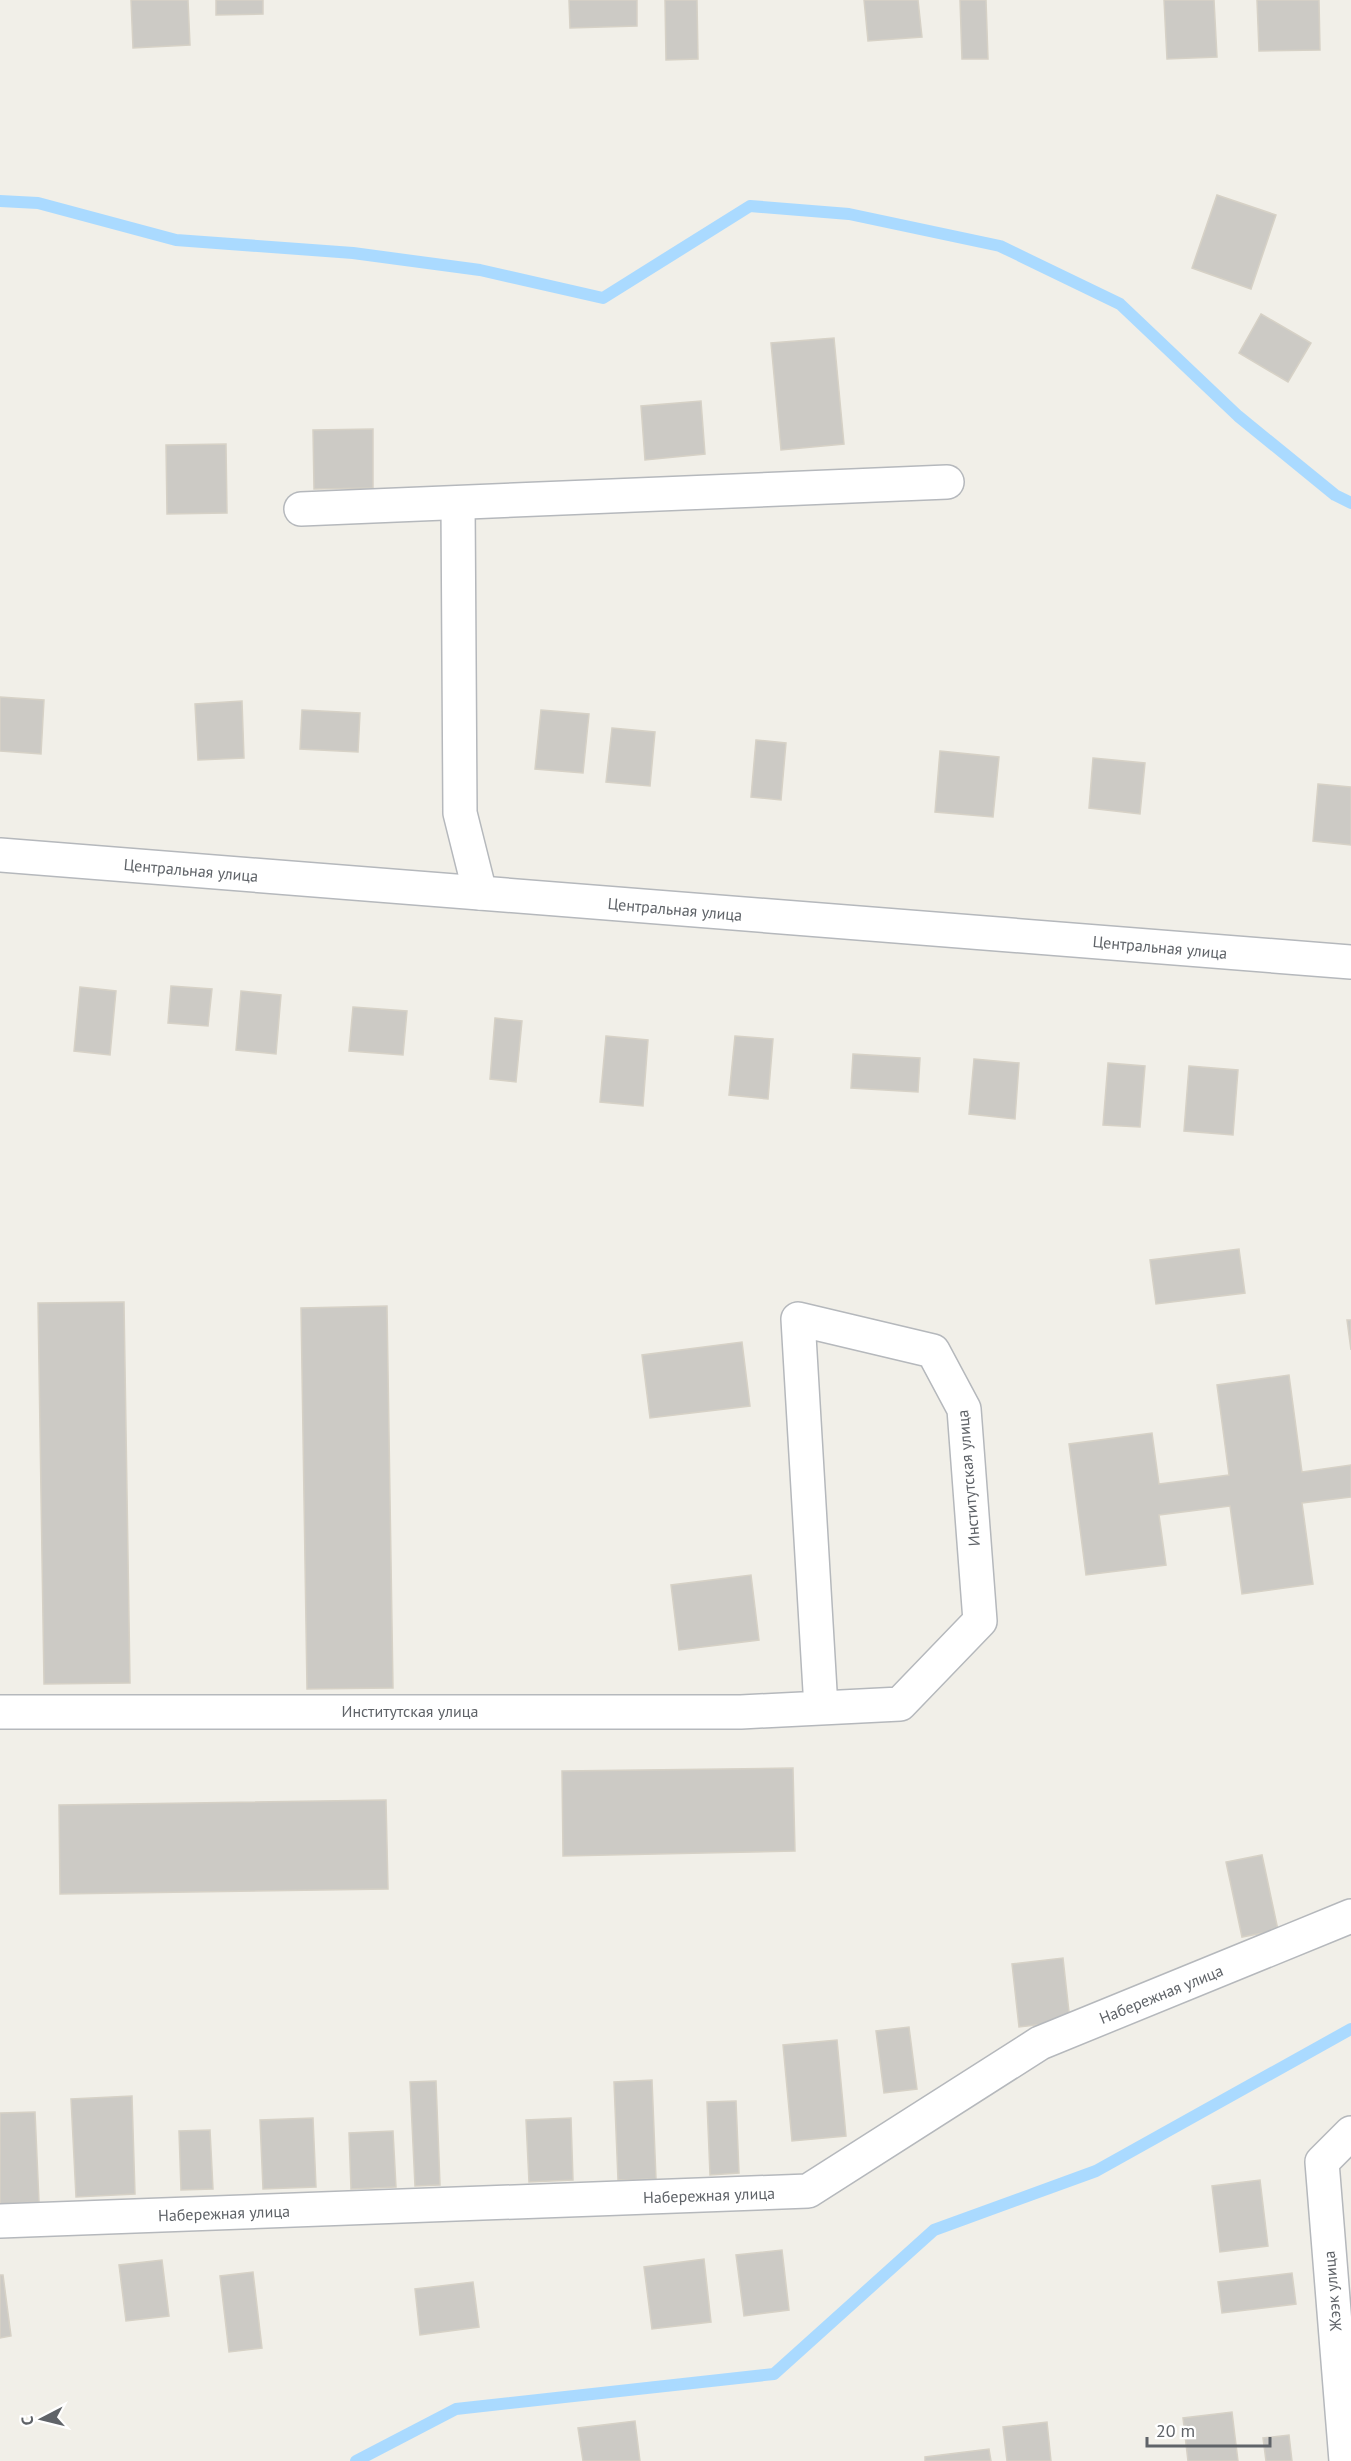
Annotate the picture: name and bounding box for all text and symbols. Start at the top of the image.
street label: Центральная улица [123,854,259,886]
street label: Центральная улица [607,893,743,925]
street label: Центральная улица [1092,931,1228,963]
street label: Институтская улица [952,1409,984,1547]
street label: Институтская улица [342,1701,478,1721]
street label: Набережная улица [1096,1960,1226,2028]
street label: Набережная улица [643,2183,775,2207]
street label: Набережная улица [158,2201,290,2225]
street label: Жээк улица [1319,2250,1346,2333]
north arrow [12,2389,72,2449]
scale bar [1147,2410,1270,2448]
text: С [17,2415,38,2426]
text: 20 m [1156,2419,1195,2442]

